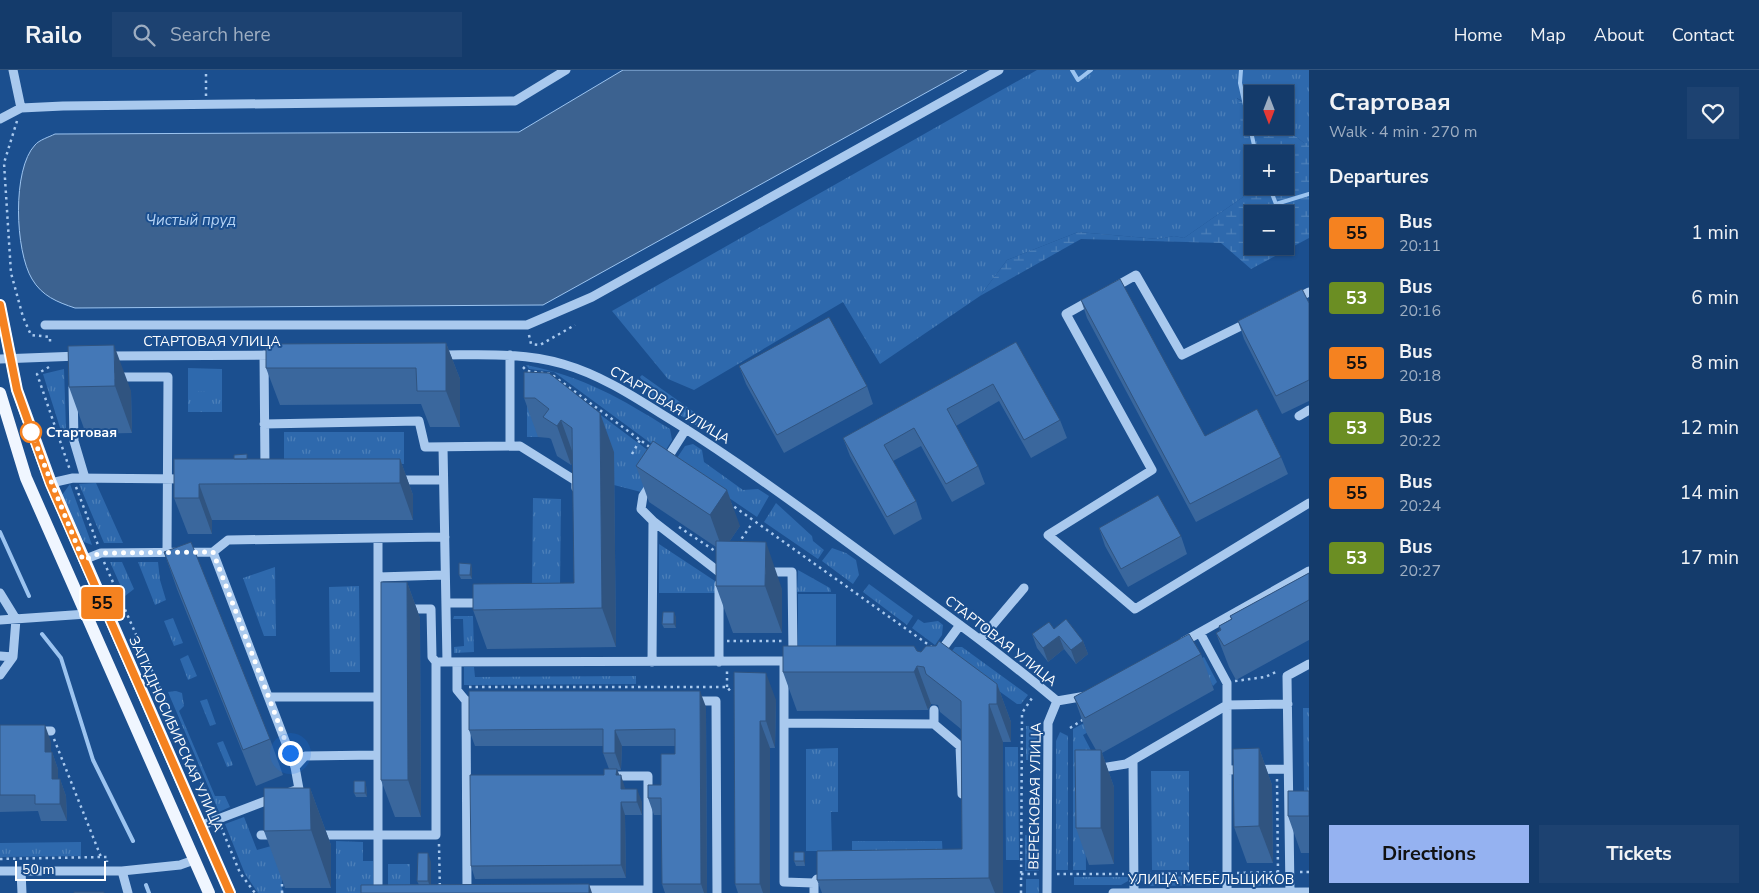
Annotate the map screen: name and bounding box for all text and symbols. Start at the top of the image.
search box [112,12,462,57]
text: Railo [25,19,82,51]
icon: search [130,21,158,49]
text: Search here [170,22,271,48]
text: Home [1454,23,1502,47]
text: Map [1530,23,1566,47]
text: About [1594,23,1644,47]
text: Contact [1672,23,1734,47]
north arrow [1244,85,1294,135]
map controls [1244,85,1294,255]
text: Стартовая [1329,86,1451,118]
button: heart [1687,87,1739,139]
text: Walk · 4 min · 270 m [1329,121,1477,143]
button: + [1244,145,1294,195]
text: Departures [1329,164,1429,190]
button: − [1244,205,1294,255]
text: Bus [1399,209,1432,235]
water label: Чистый пруд [146,210,236,230]
text: 1 min [1691,220,1739,246]
text: 55 [1346,221,1367,245]
text: 20:11 [1399,235,1441,257]
text: Bus [1399,274,1432,300]
text: 6 min [1691,285,1739,311]
text: 53 [1346,286,1367,310]
text: 20:16 [1399,300,1441,322]
street label: СТАРТОВАЯ УЛИЦА [143,332,281,351]
text: Bus [1399,339,1432,365]
text: 8 min [1691,350,1739,376]
text: 55 [1346,351,1367,375]
street label: СТАРТОВАЯ УЛИЦА [606,361,734,449]
text: 20:18 [1399,365,1441,387]
text: Bus [1399,404,1432,430]
text: 12 min [1680,415,1739,441]
text: 53 [1346,416,1367,440]
marker: Стартовая [20,421,42,443]
place label: Стартовая [46,423,117,442]
text: 20:22 [1399,430,1441,452]
text: Bus [1399,469,1432,495]
text: 14 min [1680,480,1739,506]
text: 55 [1346,481,1367,505]
text: 20:24 [1399,495,1441,517]
text: Bus [1399,534,1432,560]
text: 17 min [1680,545,1739,571]
text: 53 [1346,546,1367,570]
text: 20:27 [1399,560,1441,582]
line badge: 55 [80,587,124,619]
text: 55 [91,591,113,615]
street label: СТАРТОВАЯ УЛИЦА [941,591,1061,691]
street label: ЗАПАДНОСИБИРСКАЯ УЛИЦА [124,633,228,835]
street label: ВЕРЕСКОВАЯ УЛИЦА [1024,722,1046,870]
your location [278,741,303,766]
button: Directions [1329,825,1529,883]
button: Tickets [1539,825,1739,883]
scale bar [15,858,106,881]
text: 50 m [22,860,54,879]
street label: УЛИЦА МЕБЕЛЬЩИКОВ [1127,870,1294,889]

